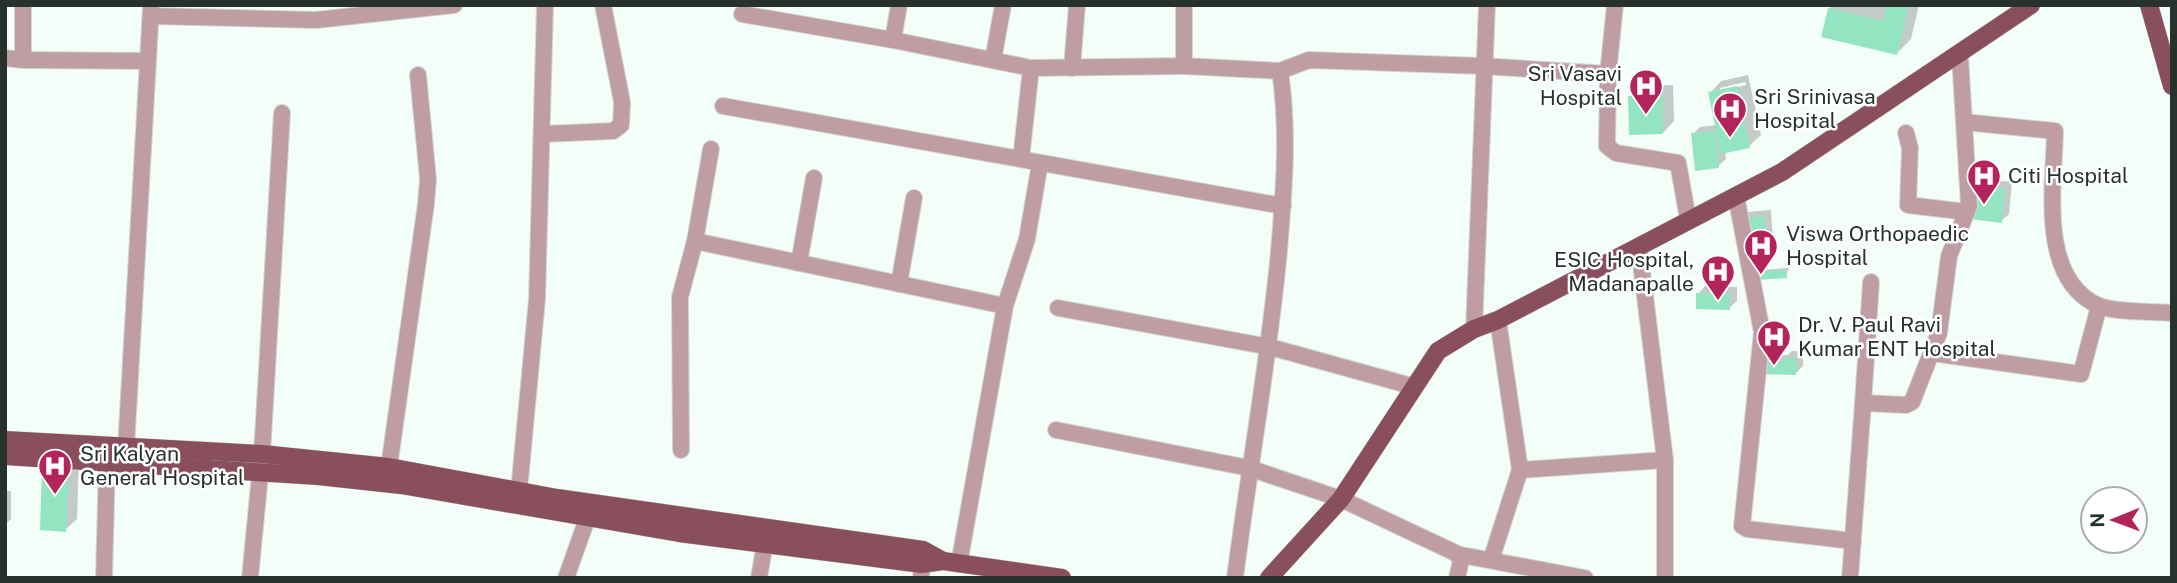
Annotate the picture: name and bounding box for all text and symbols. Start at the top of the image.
place label: Sri Vasavi Hospital [1527,61,1622,110]
hospital icon: Sri Vasavi Hospital [1627,67,1665,116]
place label: Sri Srinivasa Hospital [1754,84,1876,133]
hospital icon: Sri Srinivasa Hospital [1711,90,1749,139]
hospital icon: Citi Hospital [1965,157,2003,206]
place label: Citi Hospital [2008,163,2128,188]
place label: Viswa Orthopaedic Hospital [1786,221,1969,270]
hospital icon: Viswa Orthopaedic Hospital [1742,227,1780,276]
place label: ESIC Hospital, Madanapalle [1554,247,1694,296]
hospital icon: ESIC Hospital, Madanapalle [1699,253,1737,302]
place label: Dr. V. Paul Ravi Kumar ENT Hospital [1798,312,1996,361]
hospital icon: Dr. V. Paul Ravi Kumar ENT Hospital [1755,318,1793,367]
place label: Sri Kalyan General Hospital [80,441,244,490]
hospital icon: Sri Kalyan General Hospital [36,447,74,496]
north arrow [2079,485,2149,555]
text: N [2086,513,2108,528]

